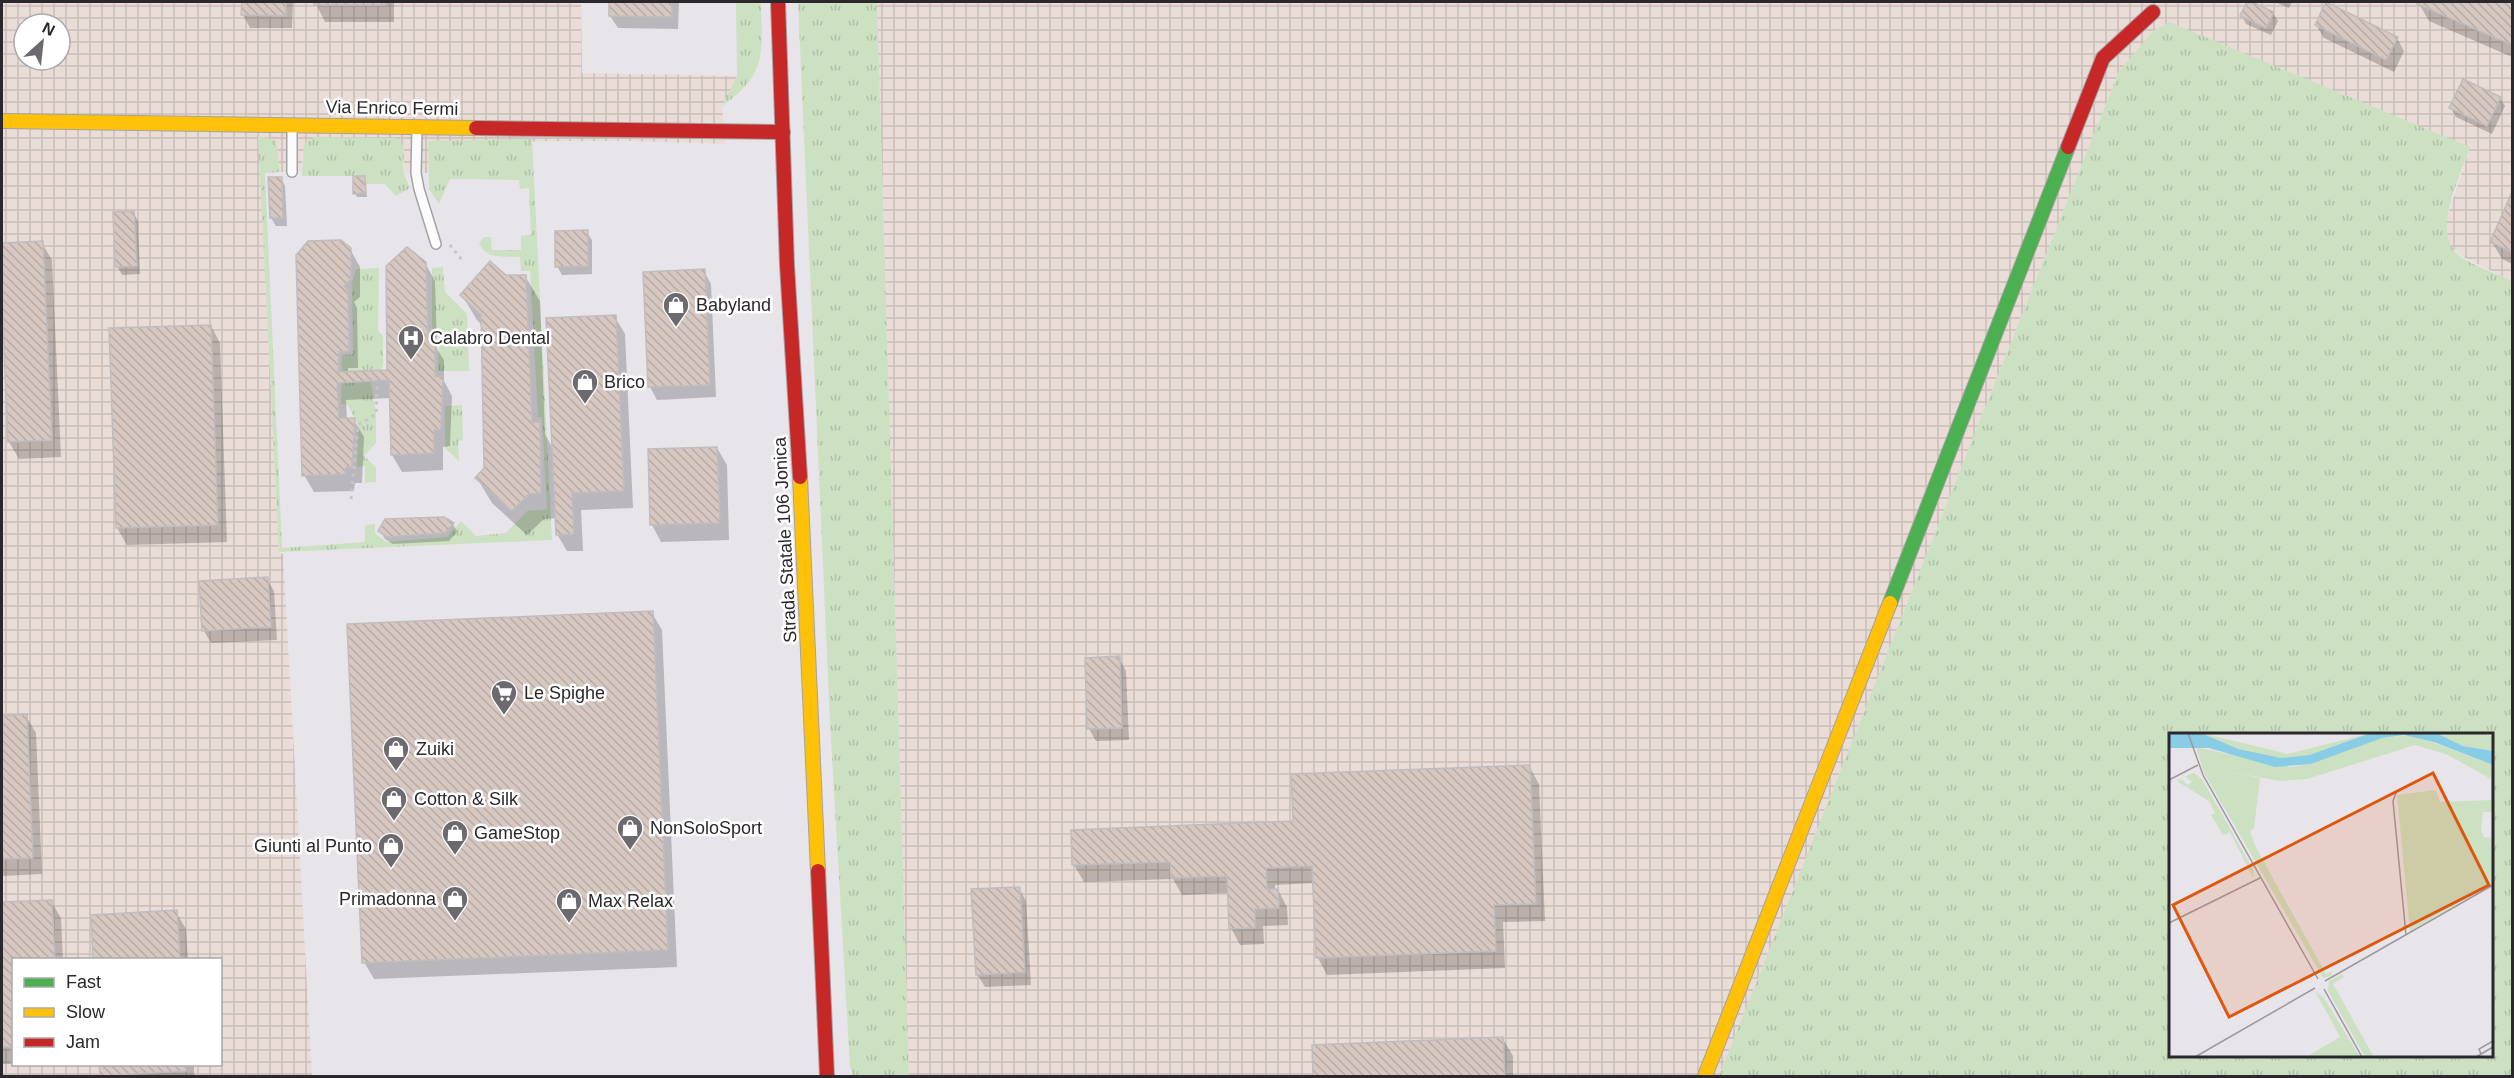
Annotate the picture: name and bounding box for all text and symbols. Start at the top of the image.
north arrow [12,12,72,72]
text: N [40,19,58,39]
street label: Via Enrico Fermi [325,97,459,119]
shop icon: Babyland [661,290,691,328]
place label: Babyland [696,295,771,315]
hospital icon: Calabro Dental [396,323,426,361]
place label: Calabro Dental [430,328,550,348]
shop icon: Brico [570,367,600,405]
place label: Brico [604,372,645,392]
street label: Strada Statale 106 Jonica [770,436,800,643]
supermarket icon: Le Spighe [489,678,519,716]
place label: Le Spighe [524,683,605,703]
inset map [2169,733,2493,1057]
shop icon: Zuiki [381,734,411,772]
place label: Zuiki [416,739,454,759]
shop icon: Cotton & Silk [379,784,409,822]
place label: Cotton & Silk [414,789,519,809]
shop icon: NonSoloSport [615,813,645,851]
shop icon: GameStop [440,818,470,856]
place label: NonSoloSport [650,818,762,838]
place label: GameStop [474,823,560,843]
shop icon: Giunti al Punto [376,831,406,869]
place label: Giunti al Punto [254,836,372,856]
shop icon: Primadonna [440,884,470,922]
shop icon: Max Relax [554,886,584,924]
place label: Primadonna [339,889,437,909]
place label: Max Relax [588,891,673,911]
legend [12,958,222,1066]
text: Fast [66,972,101,992]
text: Slow [66,1002,106,1022]
text: Jam [66,1032,100,1052]

